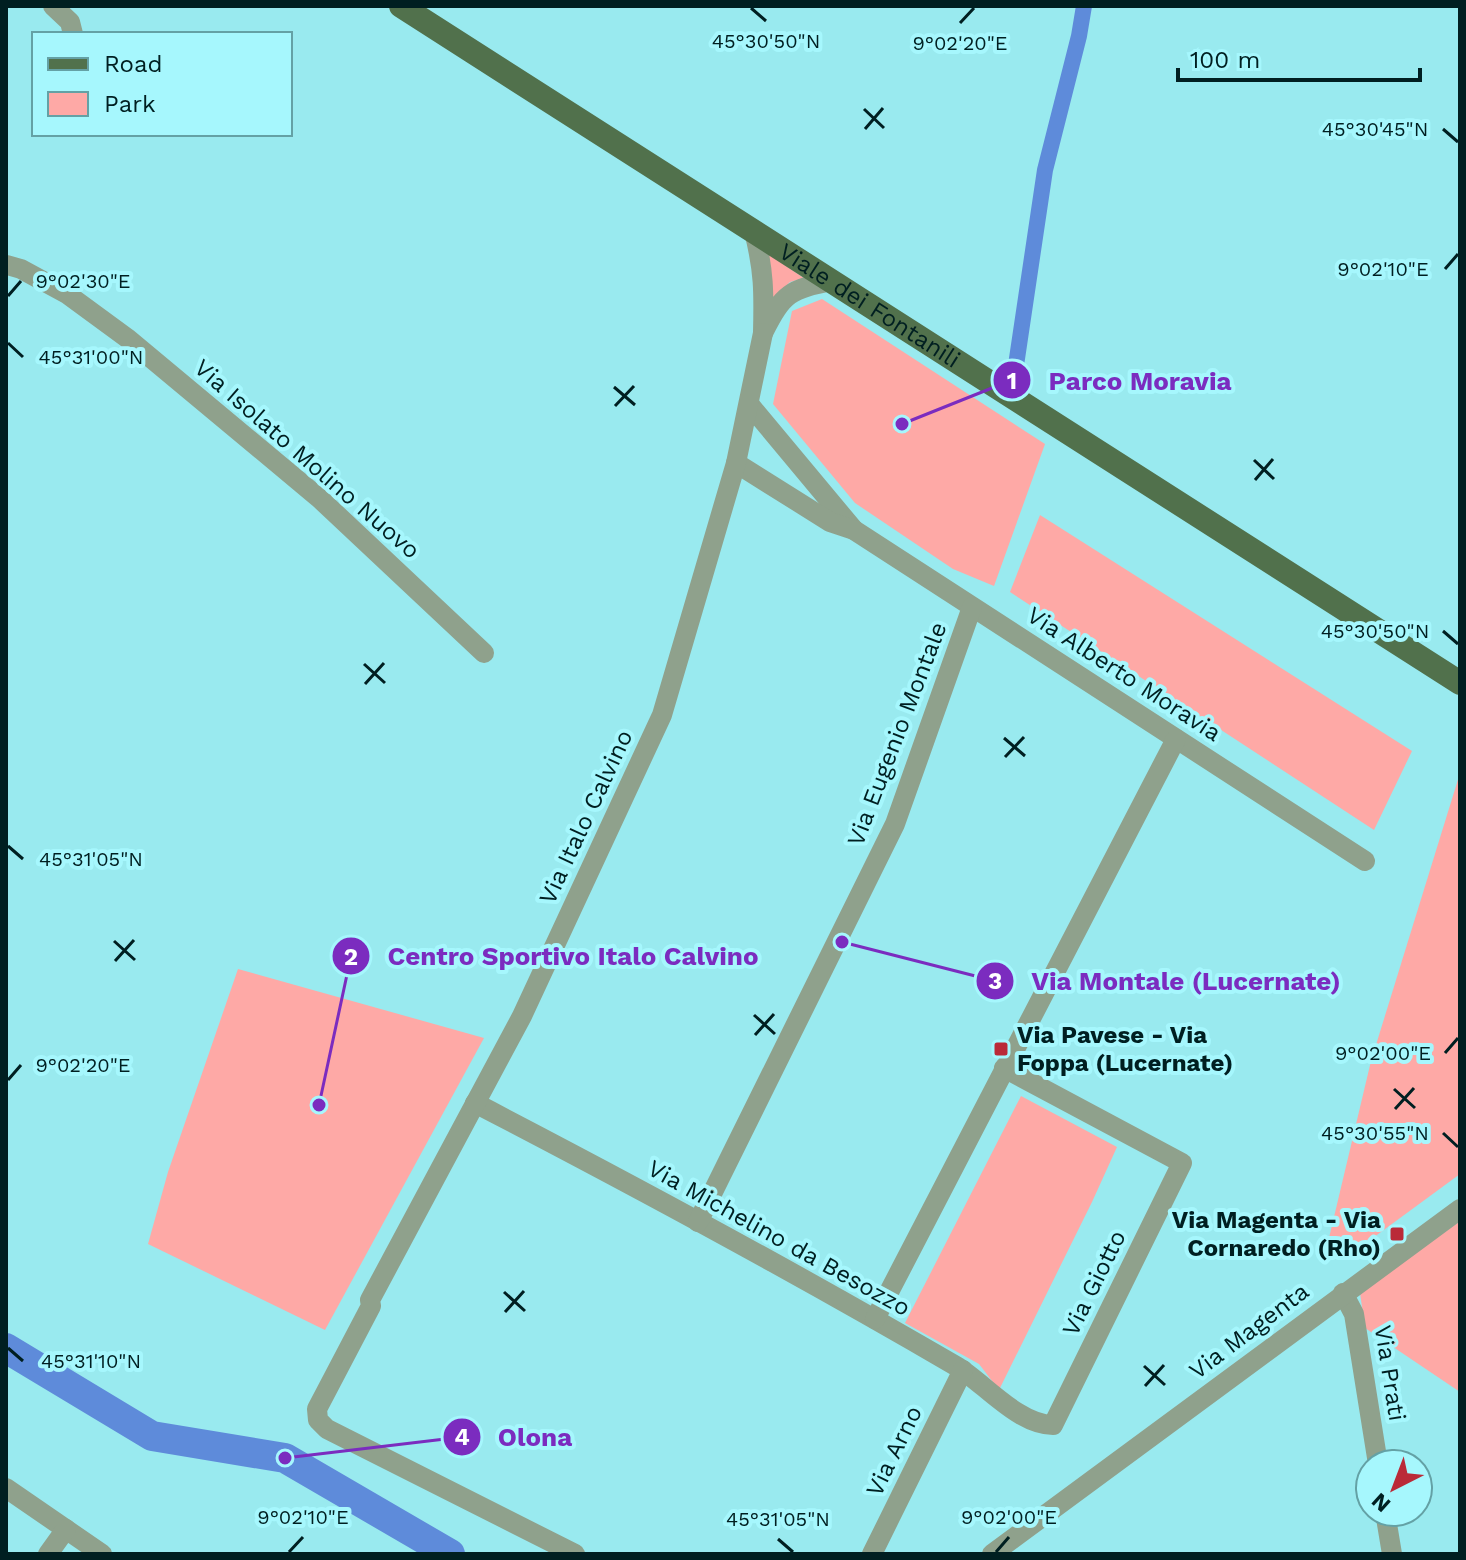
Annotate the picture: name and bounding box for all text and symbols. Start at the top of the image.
text: 45°30'50"N [712,29,820,53]
text: 9°02'20"E [912,31,1008,55]
legend [32,32,292,136]
scale bar [1178,32,1420,82]
text: 100 m [1190,46,1260,74]
text: Road [104,50,163,78]
text: Park [104,90,156,118]
text: 45°30'45"N [1322,117,1428,141]
street label: Viale dei Fontanili [774,237,965,374]
text: 9°02'10"E [1337,257,1429,281]
text: 9°02'30"E [35,269,131,293]
text: 45°31'00"N [39,345,143,369]
street label: Via Isolato Molino Nuovo [189,353,425,565]
callout: Parco Moravia [992,355,1247,405]
text: Parco Moravia [1048,366,1232,396]
text: 1 [1007,367,1017,395]
street label: Via Alberto Moravia [1022,601,1226,747]
street label: Via Eugenio Montale [841,618,953,850]
text: 45°30'50"N [1321,619,1429,643]
street label: Via Italo Calvino [533,726,639,908]
text: 45°31'05"N [39,847,143,871]
callout: Centro Sportivo Italo Calvino [331,931,774,981]
text: Centro Sportivo Italo Calvino [387,941,759,971]
text: 2 [344,943,358,971]
callout: Via Montale (Lucernate) [975,956,1357,1006]
text: Via Montale (Lucernate) [1031,966,1341,996]
text: 3 [988,967,1002,995]
place label: Via Pavese - Via Foppa (Lucernate) [1017,1021,1233,1077]
marker: Via Pavese - Via Foppa (Lucernate) [992,1040,1010,1058]
text: 9°02'00"E [1335,1041,1431,1065]
text: 9°02'20"E [35,1053,131,1077]
text: 45°30'55"N [1321,1121,1429,1145]
street label: Via Michelino da Besozzo [643,1154,915,1322]
place label: Via Magenta - Via Cornaredo (Rho) [1172,1206,1381,1262]
marker: Via Magenta - Via Cornaredo (Rho) [1388,1225,1406,1243]
street label: Via Giotto [1056,1226,1132,1340]
street label: Via Magenta [1184,1277,1314,1385]
street label: Via Prati [1369,1323,1411,1423]
text: 45°31'10"N [41,1349,141,1373]
street label: Via Arno [860,1401,928,1501]
callout: Olona [442,1412,589,1462]
text: Olona [498,1422,572,1452]
text: 4 [454,1423,470,1451]
north arrow [1354,1448,1434,1528]
text: N [1367,1488,1395,1517]
text: 9°02'10"E [257,1505,349,1529]
text: 9°02'00"E [961,1505,1057,1529]
text: 45°31'05"N [726,1507,830,1531]

